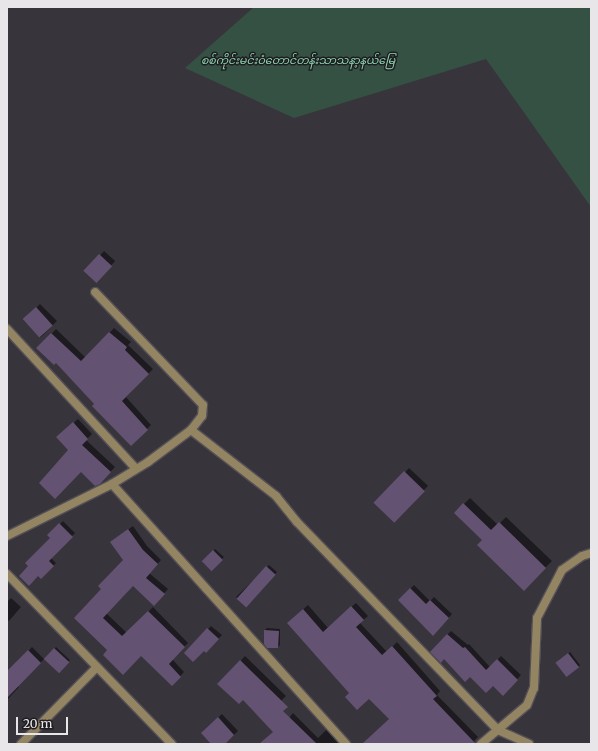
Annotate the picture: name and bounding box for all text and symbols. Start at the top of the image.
park label: စစ်ကိုင်းမင်းဝံတောင်တန်းသာသနာ့နယ်မြေ [201,53,395,67]
scale bar [18,709,70,735]
text: 20 m [23,716,52,731]

